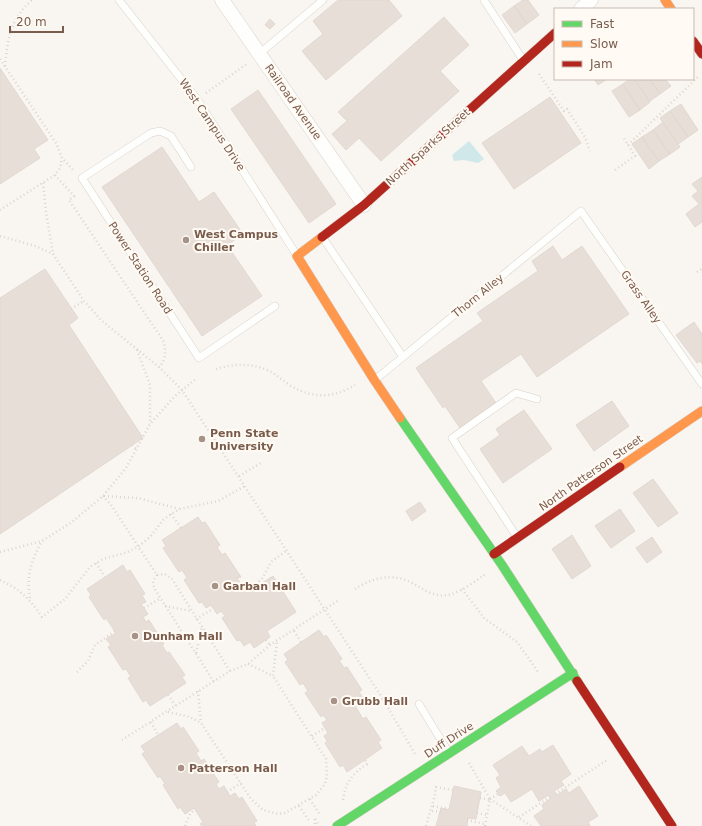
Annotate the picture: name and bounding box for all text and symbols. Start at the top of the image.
scale bar [10,8,63,34]
legend [554,8,694,80]
text: 20 m [16,15,47,29]
text: Fast [590,17,614,31]
text: Slow [590,37,618,51]
text: Jam [589,57,613,71]
street label: Railroad Avenue [262,62,324,143]
street label: West Campus Drive [176,77,248,174]
street label: North Sparks Street [383,105,473,188]
street label: Power Station Road [105,220,175,316]
place label: West Campus Chiller [194,228,278,254]
marker: West Campus Chiller [181,235,191,245]
street label: Grass Alley [618,268,664,326]
street label: Thorn Alley [449,271,507,321]
place label: Penn State University [210,427,278,453]
street label: North Patterson Street [537,432,646,514]
marker: Penn State University [197,434,207,444]
place label: Garban Hall [223,580,296,593]
marker: Garban Hall [210,581,220,591]
place label: Dunham Hall [143,630,223,643]
marker: Dunham Hall [130,631,140,641]
place label: Grubb Hall [342,695,408,708]
marker: Grubb Hall [329,696,339,706]
street label: Duff Drive [422,719,476,761]
place label: Patterson Hall [189,762,278,775]
marker: Patterson Hall [176,763,186,773]

